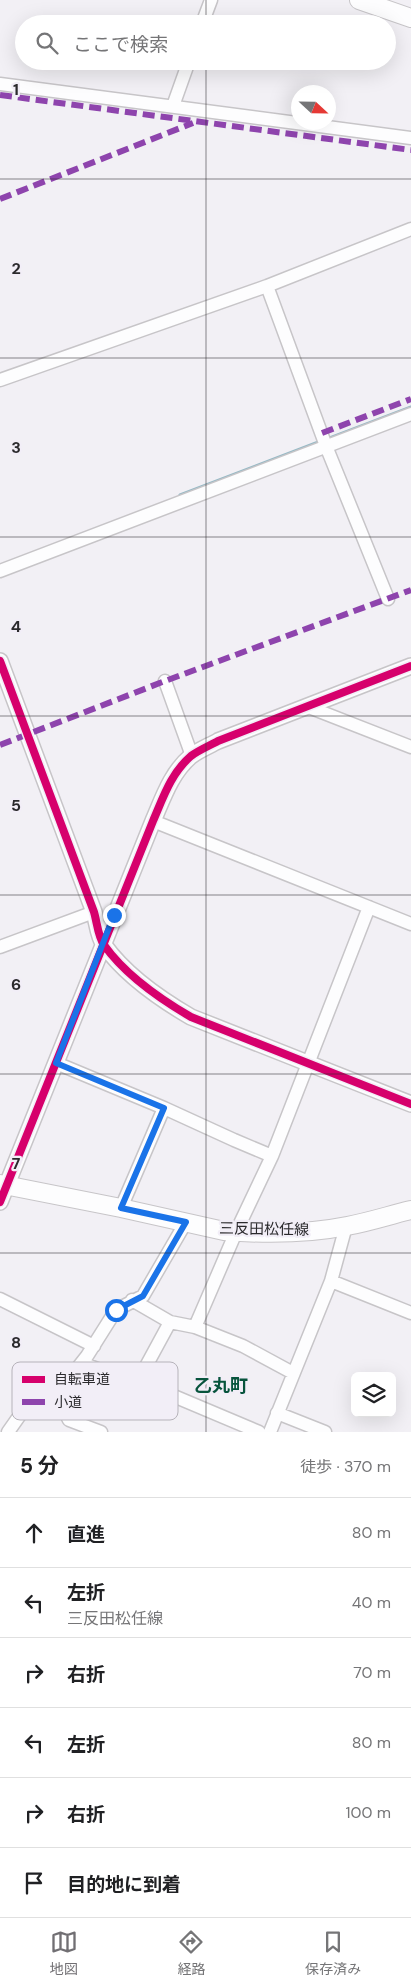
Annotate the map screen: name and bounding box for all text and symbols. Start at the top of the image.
search box [15,15,396,70]
icon: search [33,29,61,57]
text: ここで検索 [73,32,168,57]
text: 1 [13,79,19,100]
north arrow [291,85,336,130]
text: 2 [11,258,21,279]
text: 3 [11,437,21,458]
text: 4 [11,616,21,637]
text: 5 [11,795,21,816]
route end [103,904,126,927]
text: 6 [11,974,21,995]
text: 7 [12,1153,21,1174]
street label: 三反田松任線 [219,1218,309,1240]
route start [105,1299,128,1322]
text: 8 [11,1332,21,1353]
legend [12,1362,178,1420]
text: 自転車道 [54,1370,110,1388]
map controls [351,1372,396,1417]
button: layers [351,1372,396,1417]
district label: 乙丸町 [194,1374,248,1398]
text: 小道 [54,1393,82,1411]
text: 5 分 [20,1452,59,1480]
text: 徒歩 · 370 m [300,1456,391,1477]
icon: ahead [20,1519,48,1547]
text: 直進 [67,1522,105,1547]
text: 80 m [352,1522,391,1543]
text: 左折 [67,1580,105,1605]
icon: left [20,1589,48,1617]
text: 40 m [352,1592,391,1613]
text: 三反田松任線 [67,1608,163,1629]
icon: right [20,1659,48,1687]
text: 右折 [67,1662,105,1687]
text: 70 m [353,1662,391,1683]
icon: left [20,1729,48,1757]
text: 左折 [67,1732,105,1757]
text: 80 m [352,1732,391,1753]
icon: right [20,1799,48,1827]
text: 右折 [67,1802,105,1827]
text: 100 m [346,1802,391,1823]
icon: arrive [20,1869,48,1897]
text: 目的地に到着 [67,1872,181,1897]
tab: 地図 [50,1928,78,1978]
tab: 経路 [177,1928,205,1978]
tab: 保存済み [305,1928,361,1978]

